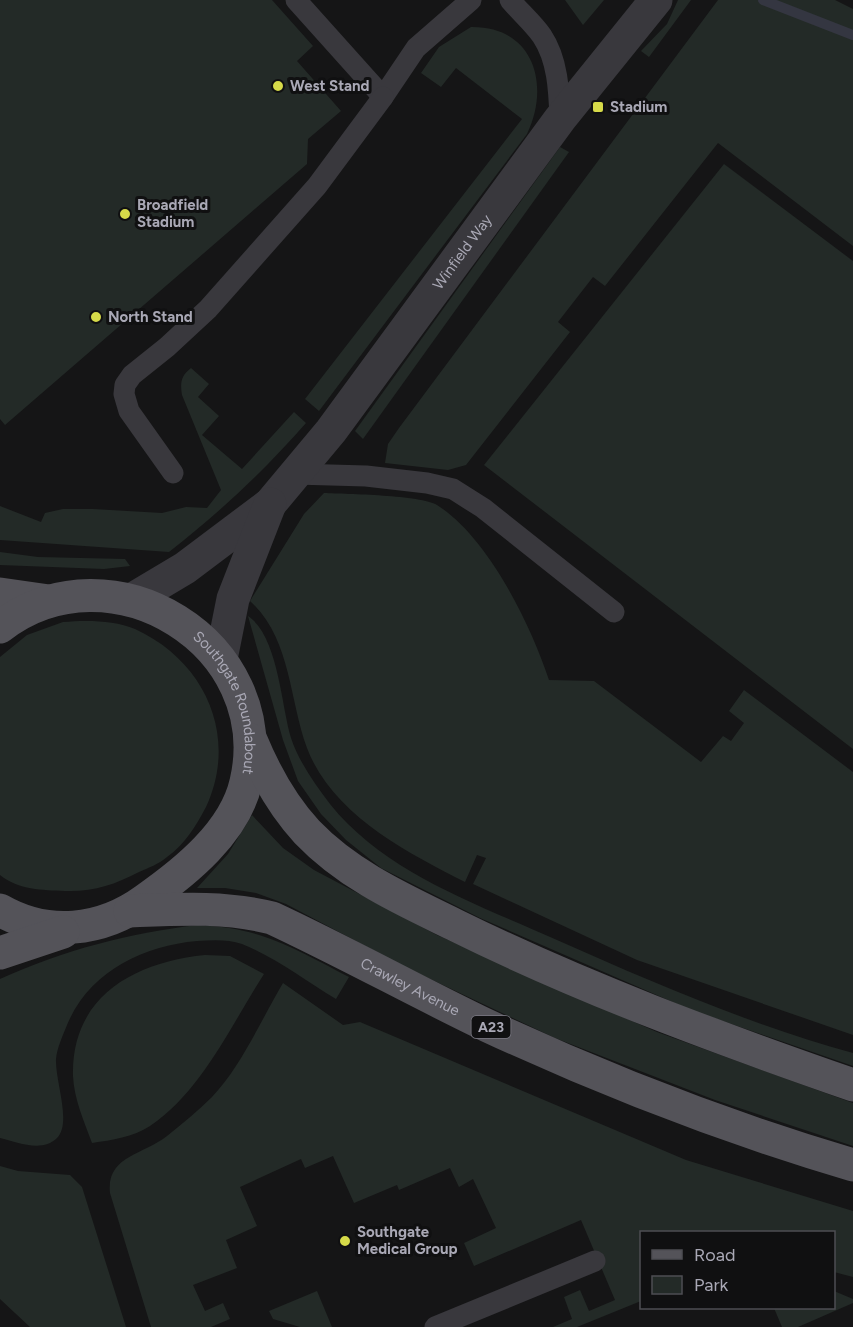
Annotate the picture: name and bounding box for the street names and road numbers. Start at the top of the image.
street label: Winfield Way [429,211,496,293]
street label: Southgate Roundabout [189,627,259,776]
street label: Crawley Avenue [357,954,463,1020]
road number: A23 [472,1016,510,1038]

